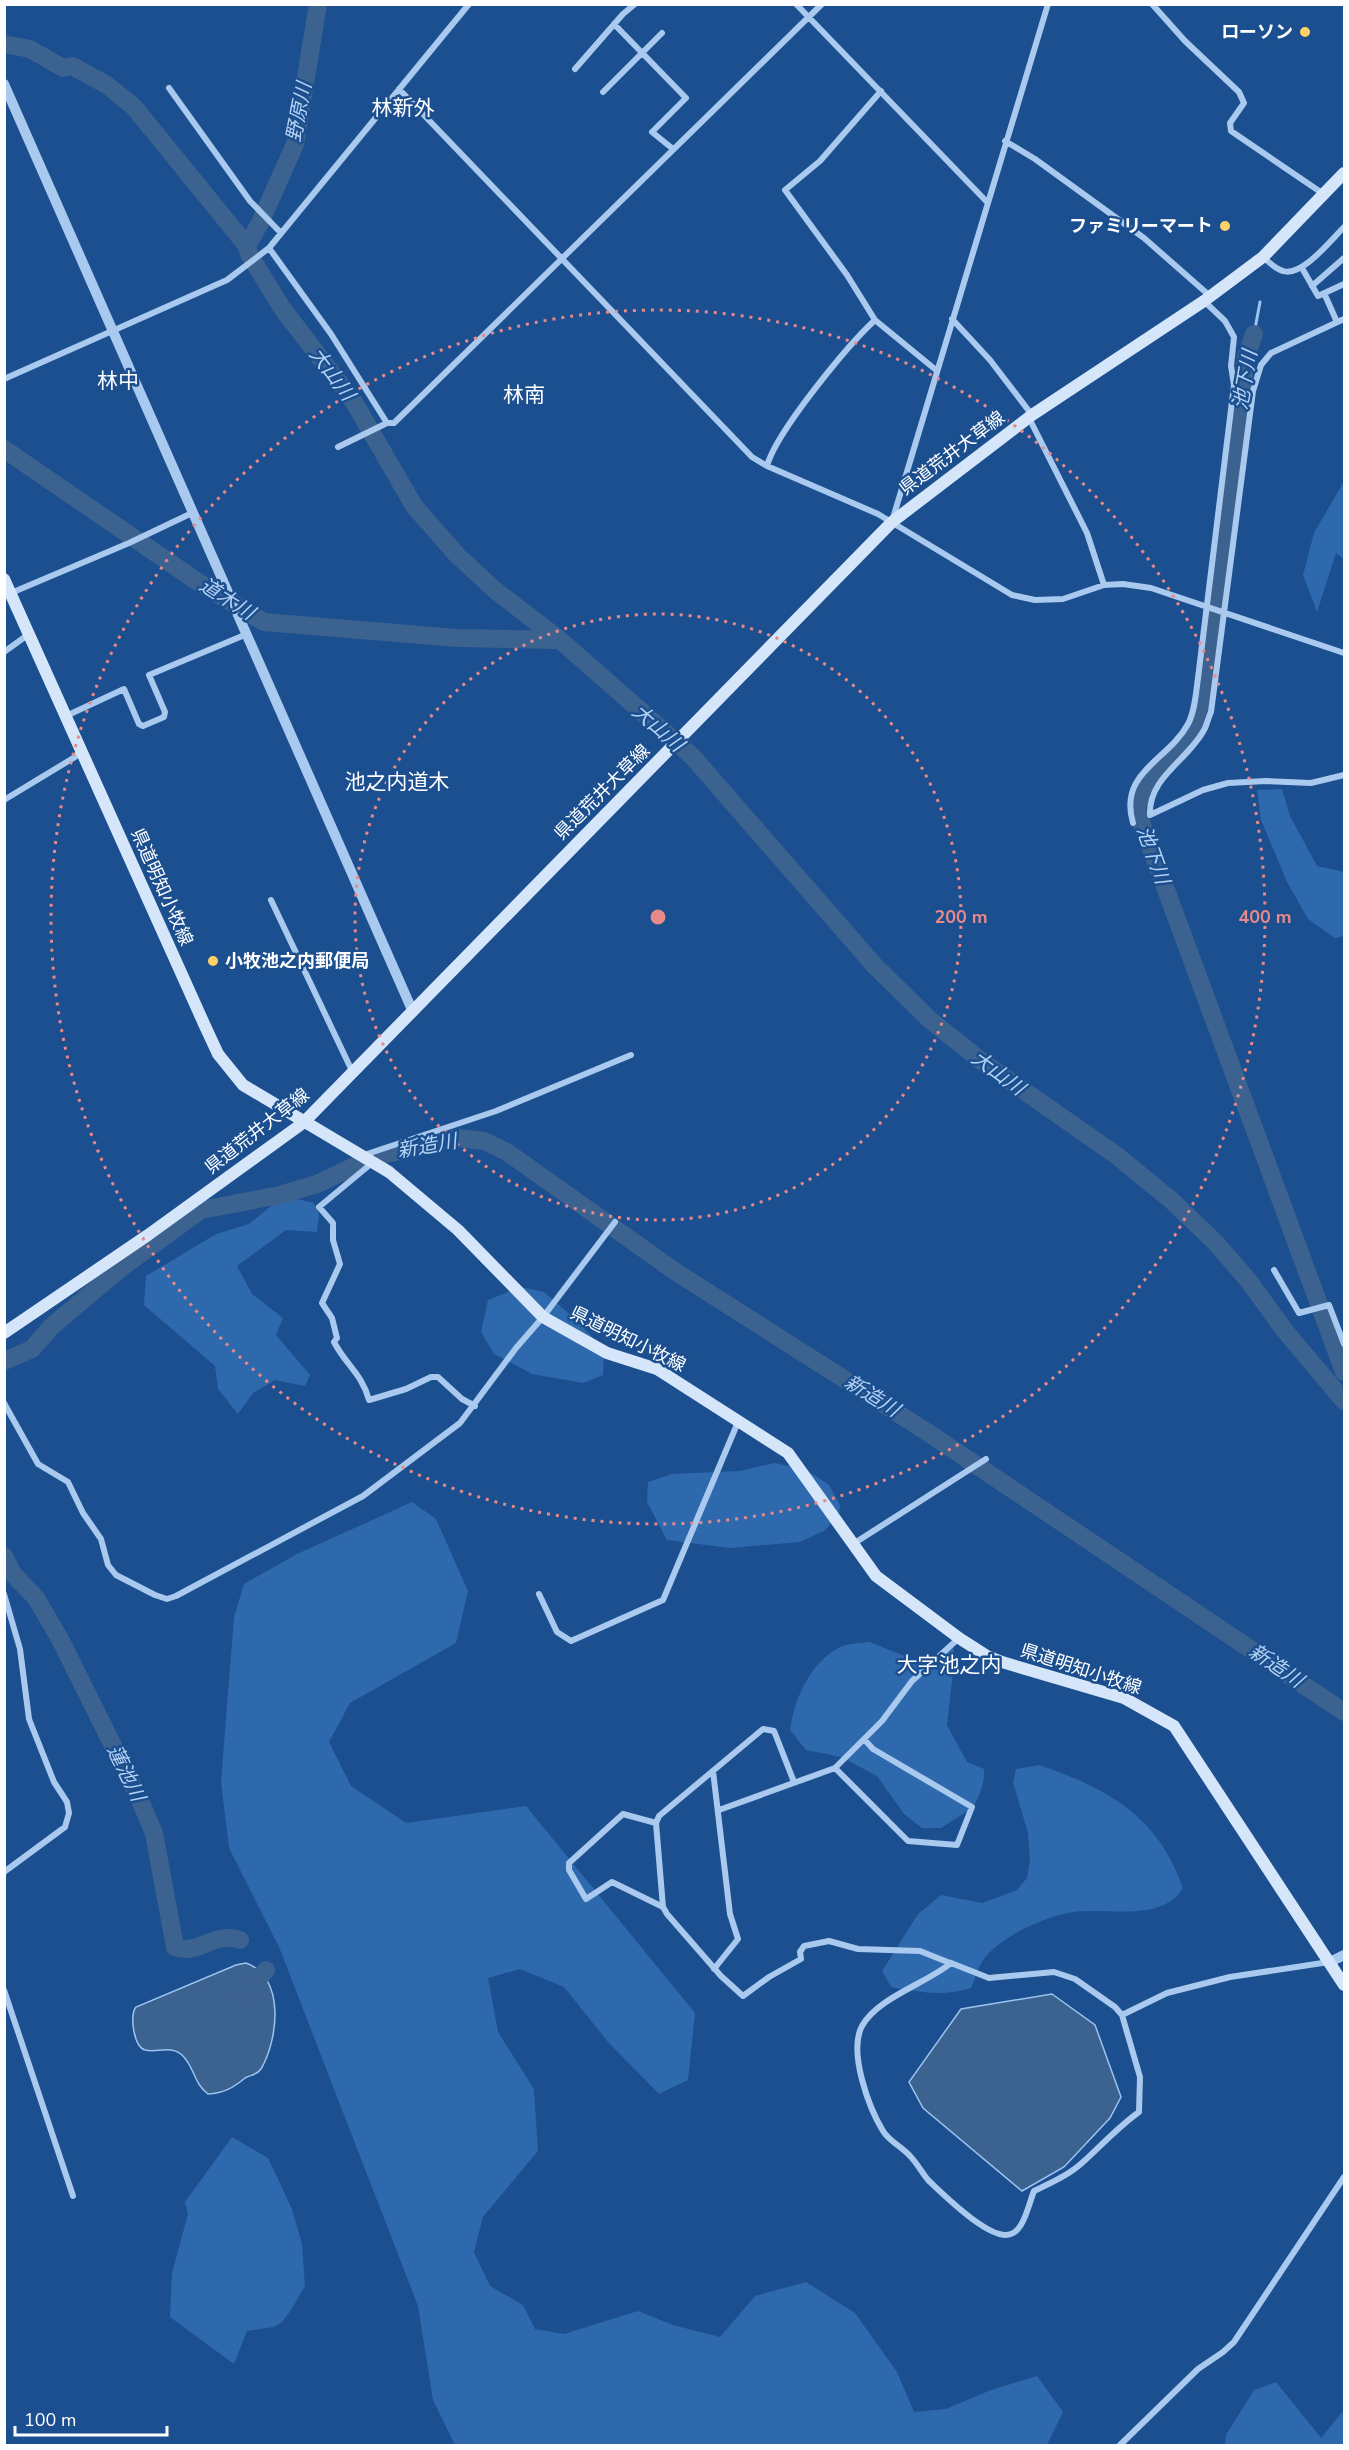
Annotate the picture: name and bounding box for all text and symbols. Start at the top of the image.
place label: ローソン [1221,20,1293,44]
marker: ローソン [1298,25,1312,39]
water label: 野原川 [280,78,318,144]
district label: 林新外 [372,94,435,122]
place label: ファミリーマート [1069,214,1213,238]
marker: ファミリーマート [1218,219,1232,233]
water label: 大山川 [303,342,362,408]
water label: 池下川 [1226,346,1264,412]
district label: 林中 [97,367,139,395]
district label: 林南 [503,381,545,409]
street label: 県道荒井大草線 [894,406,1010,500]
water label: 道木川 [194,572,261,627]
water label: 大山川 [627,698,691,759]
street label: 県道荒井大草線 [549,739,655,845]
district label: 池之内道木 [345,768,450,796]
water label: 池下川 [1130,822,1177,890]
street label: 県道明知小牧線 [125,825,199,949]
text: 200 m [934,905,988,929]
text: 400 m [1238,905,1292,929]
centre of rings [648,907,668,927]
place label: 小牧池之内郵便局 [225,949,369,973]
marker: 小牧池之内郵便局 [206,954,220,968]
water label: 大山川 [966,1044,1032,1103]
street label: 県道荒井大草線 [200,1083,314,1179]
water label: 新造川 [395,1127,461,1165]
street label: 県道明知小牧線 [566,1301,690,1377]
water label: 新造川 [839,1369,906,1424]
street label: 県道明知小牧線 [1017,1638,1145,1700]
water label: 新造川 [1244,1638,1310,1695]
district label: 大字池之内 [897,1651,1002,1679]
water label: 蓮池川 [101,1740,152,1808]
scale bar [15,2399,166,2437]
text: 100 m [24,2408,76,2432]

